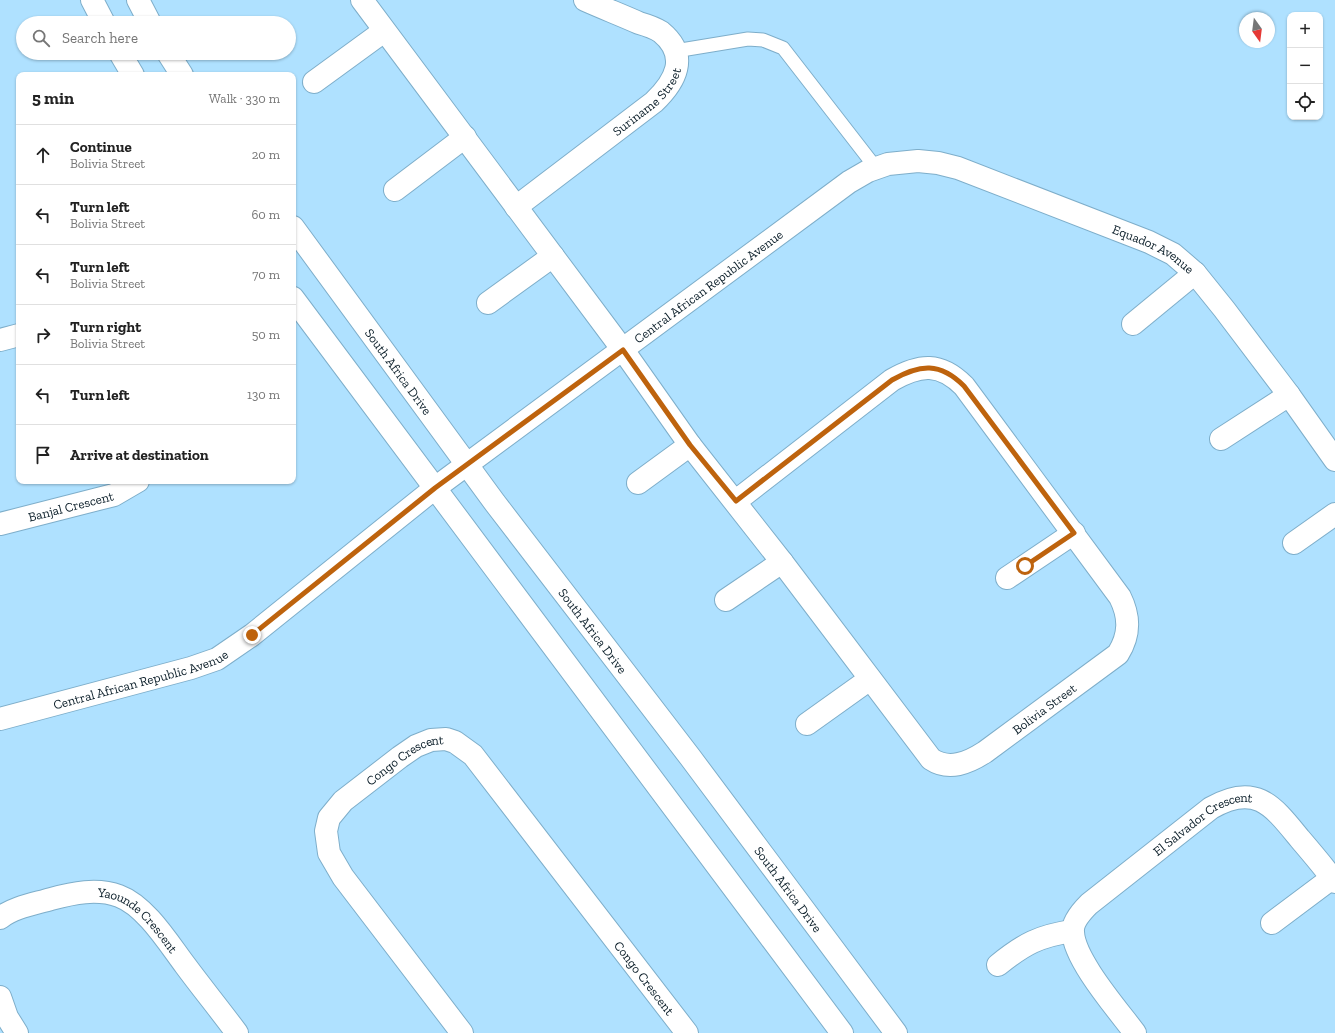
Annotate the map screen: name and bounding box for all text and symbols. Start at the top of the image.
north arrow [1239,12,1275,48]
map controls [1287,12,1323,120]
button: + [1287,12,1323,48]
search box [16,16,296,60]
icon: search [30,27,52,49]
text: Search here [62,29,138,47]
button: − [1287,48,1323,84]
street label: Suriname Street [610,66,684,139]
button: locate [1287,84,1323,120]
text: 5 min [32,88,74,108]
text: Walk · 330 m [209,91,280,106]
text: Continue [70,138,132,156]
icon: ahead [32,144,54,166]
text: 20 m [252,147,280,162]
text: Bolivia Street [70,156,145,171]
text: Turn left [70,198,130,216]
icon: left [32,204,54,226]
text: 60 m [251,207,280,222]
text: Bolivia Street [70,216,145,231]
street label: Equador Avenue [1110,222,1197,277]
street label: Central African Republic Avenue [631,227,786,346]
text: Turn left [70,258,130,276]
icon: left [32,264,54,286]
text: 70 m [252,267,280,282]
text: Bolivia Street [70,276,145,291]
text: Turn right [70,318,141,336]
icon: right [32,324,54,346]
street label: South Africa Drive [362,326,435,418]
text: 50 m [252,327,280,342]
text: Bolivia Street [70,336,145,351]
icon: left [32,384,54,406]
text: Turn left [70,386,130,404]
text: 130 m [247,387,280,402]
icon: arrive [32,444,54,466]
text: Arrive at destination [70,446,209,464]
street label: Banjal Crescent [27,488,115,525]
route start [1016,557,1034,575]
street label: South Africa Drive [555,586,630,676]
route end [243,626,261,644]
street label: Central African Republic Avenue [52,647,231,712]
street label: Bolivia Street [1010,680,1079,737]
street label: Congo Crescent [363,732,444,789]
street label: El Salvador Crescent [1150,790,1254,859]
street label: South Africa Drive [751,844,825,935]
street label: Yaounde Crescent [96,885,181,956]
street label: Congo Crescent [611,938,677,1018]

